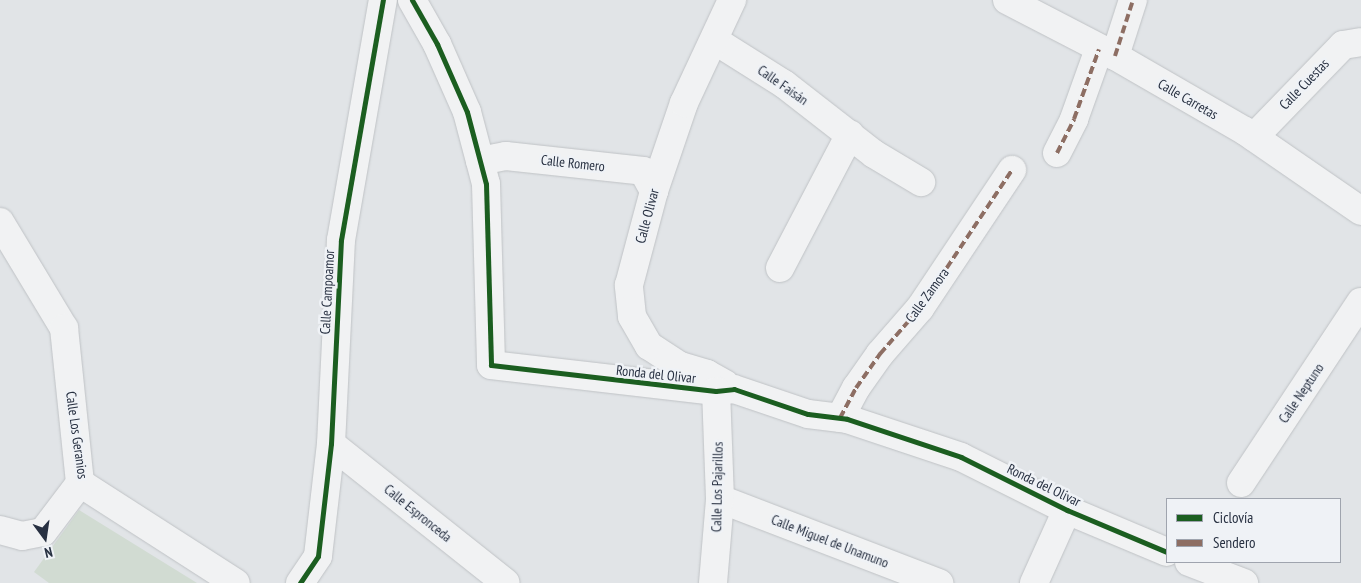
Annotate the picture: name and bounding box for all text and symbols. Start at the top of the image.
street label: Calle Cuestas [1276,55,1332,113]
street label: Calle Faisán [754,61,812,109]
street label: Calle Carretas [1155,75,1221,123]
street label: Calle Romero [540,151,606,175]
street label: Calle Olivar [632,187,662,245]
street label: Calle Campoamor [316,249,338,335]
street label: Calle Zamora [902,264,952,326]
street label: Calle Neptuno [1275,360,1327,426]
street label: Ronda del Olivar [615,361,697,387]
street label: Calle Los Geranios [63,390,91,480]
street label: Calle Los Pajarillos [708,442,726,532]
street label: Ronda del Olivar [1004,460,1084,510]
street label: Calle Espronceda [381,481,455,545]
legend [1166,498,1341,563]
text: Ciclovía [1213,508,1253,527]
street label: Calle Miguel de Unamuno [769,511,891,571]
north arrow [20,513,70,563]
text: Sendero [1213,533,1255,552]
text: N [43,543,54,562]

